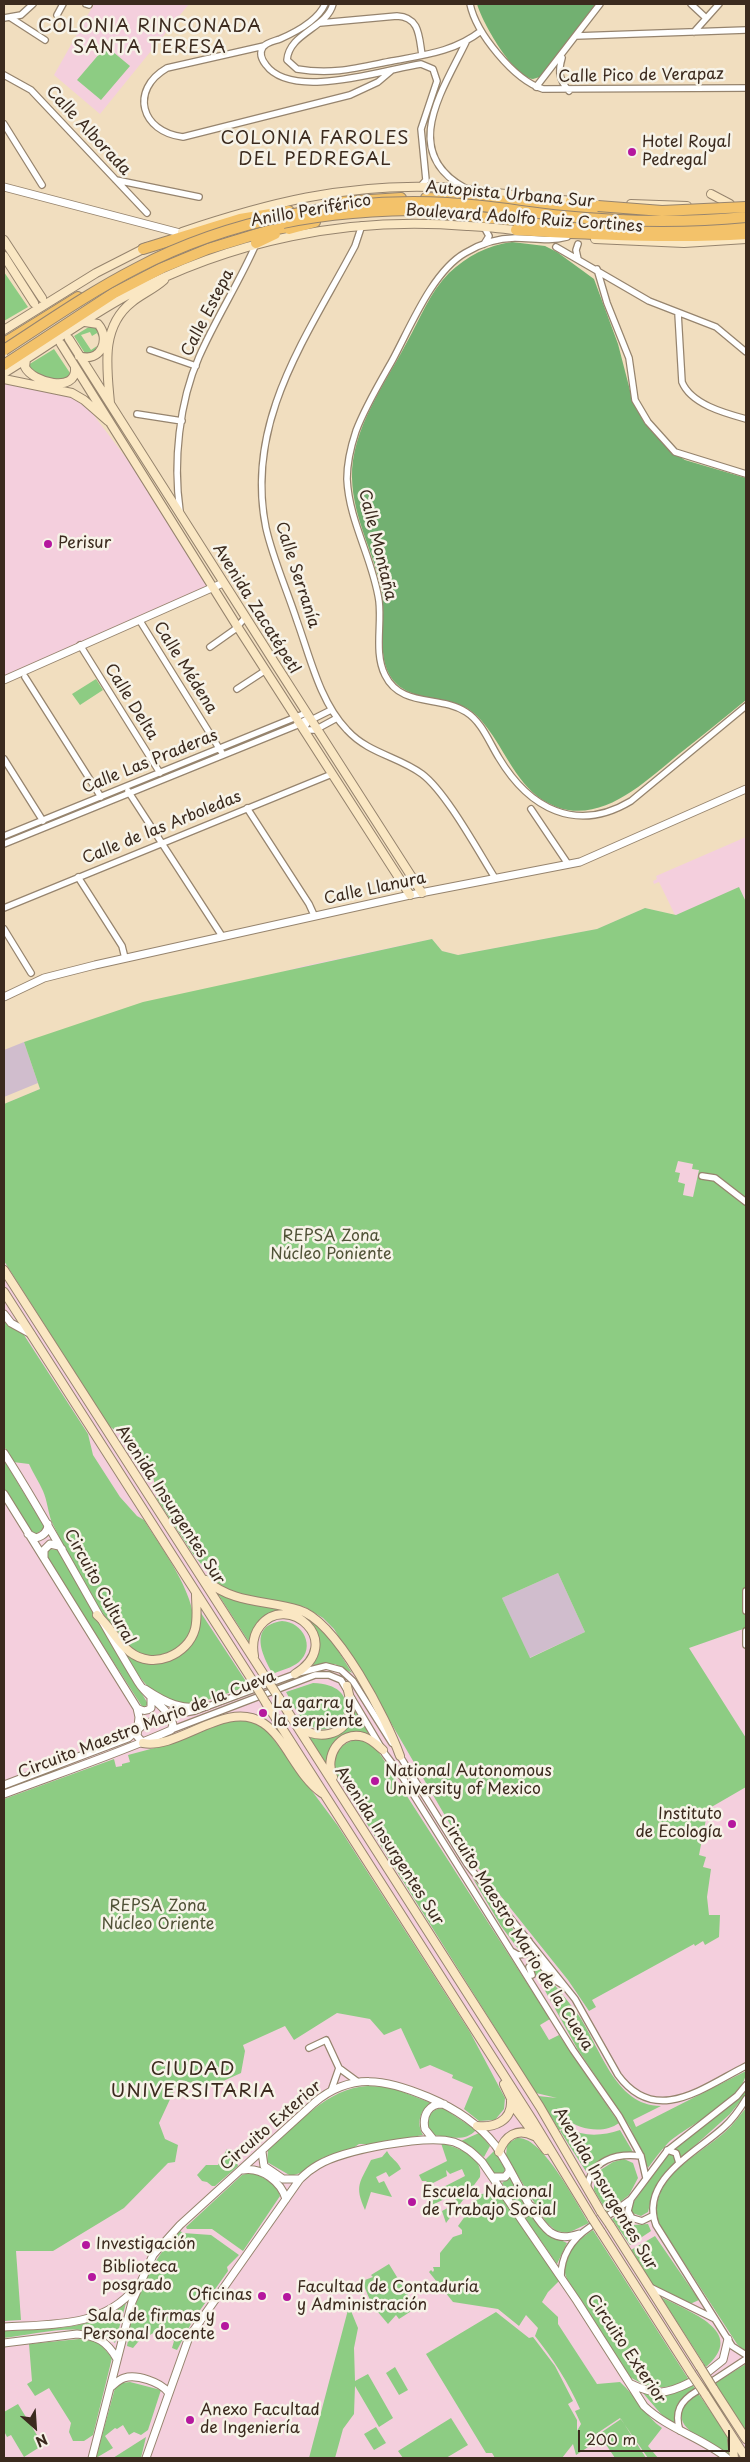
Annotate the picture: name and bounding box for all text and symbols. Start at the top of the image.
district label: COLONIA RINCONADA SANTA TERESA [37,16,263,58]
street label: Calle Pico de Verapaz [558,65,724,87]
street label: Calle Alborada [42,82,134,180]
district label: COLONIA FAROLES DEL PEDREGAL [220,128,410,170]
place label: Hotel Royal Pedregal [642,133,731,171]
marker: Hotel Royal Pedregal [626,146,638,158]
street label: Autopista Urbana Sur [425,178,595,212]
street label: Anillo Periférico [249,191,373,231]
street label: Boulevard Adolfo Ruiz Cortines [405,201,643,237]
street label: Calle Estepa [178,266,238,360]
street label: Calle Montaña [354,487,400,603]
street label: Calle Serranía [271,519,323,631]
place label: Perisur [58,534,111,554]
marker: Perisur [42,538,54,550]
street label: Avenida Zacatépetl [208,541,304,677]
street label: Calle Médena [149,618,221,718]
street label: Calle Delta [100,660,162,744]
street label: Calle Las Praderas [79,726,221,798]
street label: Calle de las Arboledas [80,787,244,869]
street label: Calle Llanura [322,869,428,909]
park label: REPSA Zona Núcleo Poniente [270,1227,392,1265]
street label: Avenida Insurgentes Sur [111,1422,229,1588]
street label: Circuito Cultural [59,1526,139,1648]
street label: Circuito Maestro Mario de la Cueva [16,1667,278,1783]
place label: La garra y la serpiente [273,1694,363,1732]
marker: La garra y la serpiente [257,1707,269,1719]
place label: National Autonomous University of Mexico [385,1762,552,1800]
street label: Avenida Insurgentes Sur [330,1763,448,1929]
marker: National Autonomous University of Mexico [369,1775,381,1787]
place label: Instituto de Ecología [635,1805,722,1843]
street label: Circuito Maestro Mario de la Cueva [435,1812,597,2054]
marker: Instituto de Ecología [726,1818,738,1830]
park label: REPSA Zona Núcleo Oriente [101,1897,215,1935]
district label: CIUDAD UNIVERSITARIA [108,2059,278,2103]
street label: Circuito Exterior [217,2077,325,2175]
street label: Avenida Insurgentes Sur [549,2104,661,2274]
place label: Escuela Nacional de Trabajo Social [422,2183,557,2221]
marker: Escuela Nacional de Trabajo Social [406,2196,418,2208]
place label: Investigación [96,2235,196,2255]
marker: Investigación [80,2239,92,2251]
place label: Biblioteca posgrado [102,2258,177,2296]
marker: Biblioteca posgrado [86,2271,98,2283]
place label: Facultad de Contaduría y Administración [297,2278,479,2316]
place label: Oficinas [188,2286,252,2306]
marker: Oficinas [256,2290,268,2302]
marker: Facultad de Contaduría y Administración [281,2291,293,2303]
street label: Circuito Exterior [582,2291,670,2407]
place label: Sala de firmas y Personal docente [83,2307,215,2345]
marker: Sala de firmas y Personal docente [219,2320,231,2332]
place label: Anexo Facultad de Ingeniería [200,2401,320,2439]
north arrow [10,2402,60,2452]
marker: Anexo Facultad de Ingeniería [184,2414,196,2426]
scale bar [580,2420,732,2452]
text: 200 m [586,2427,636,2450]
text: N [32,2429,51,2453]

